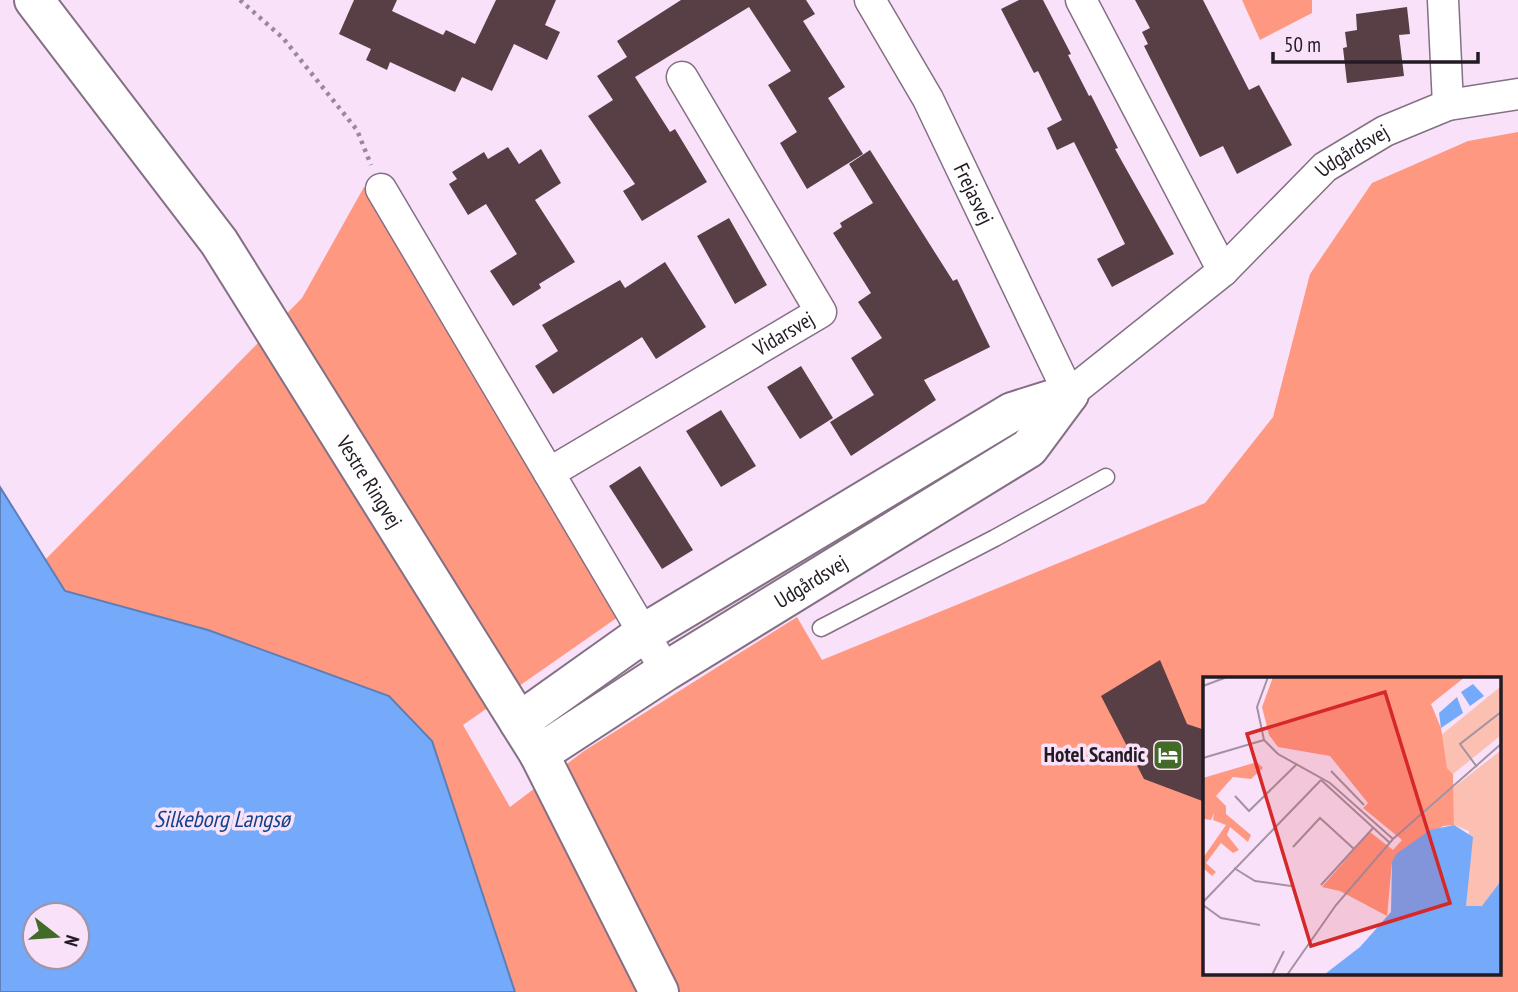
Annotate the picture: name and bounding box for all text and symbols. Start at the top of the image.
scale bar [1273,21,1478,65]
text: 50 m [1284,31,1321,58]
street label: Udgårdsvej [1309,118,1393,182]
street label: Frejasvej [948,159,1000,229]
street label: Vidarsvej [748,305,819,362]
street label: Vestre Ringvej [330,430,408,533]
street label: Udgårdsvej [769,549,852,614]
inset map [1203,677,1500,974]
hotel icon: Hotel Scandic [1151,738,1185,772]
place label: Hotel Scandic [1044,741,1146,768]
water label: Silkeborg Langsø [154,804,292,833]
north arrow [21,901,91,971]
text: N [59,933,85,949]

